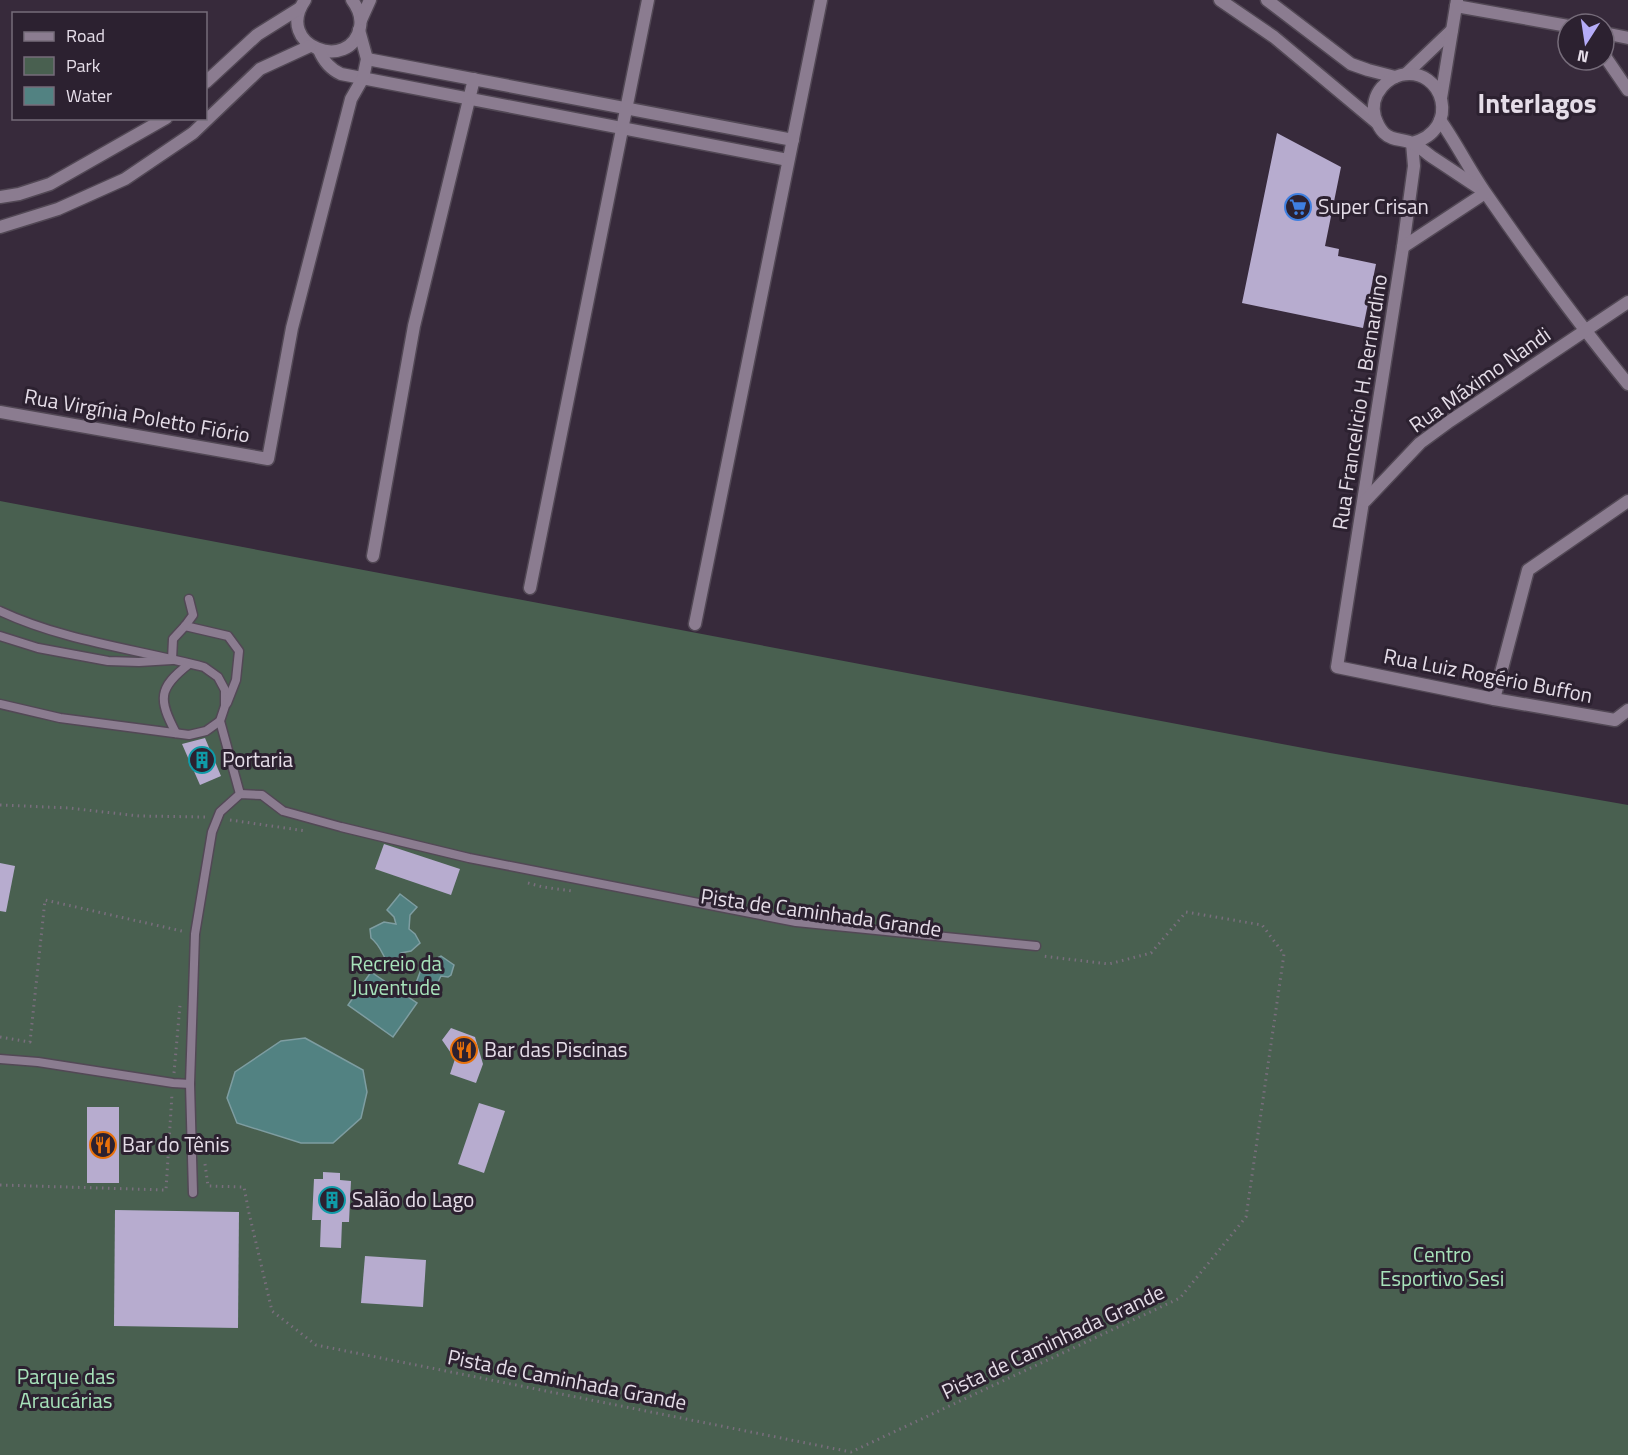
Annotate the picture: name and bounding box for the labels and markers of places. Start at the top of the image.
place label: Super Crisan [1318,190,1429,222]
supermarket icon: Super Crisan [1283,192,1313,222]
place label: Portaria [222,743,293,775]
building icon: Portaria [187,745,217,775]
place label: Bar das Piscinas [484,1033,628,1065]
restaurant icon: Bar das Piscinas [449,1035,479,1065]
place label: Bar do Tênis [122,1128,230,1160]
restaurant icon: Bar do Tênis [88,1130,118,1160]
place label: Salão do Lago [352,1183,474,1215]
building icon: Salão do Lago [317,1185,347,1215]

